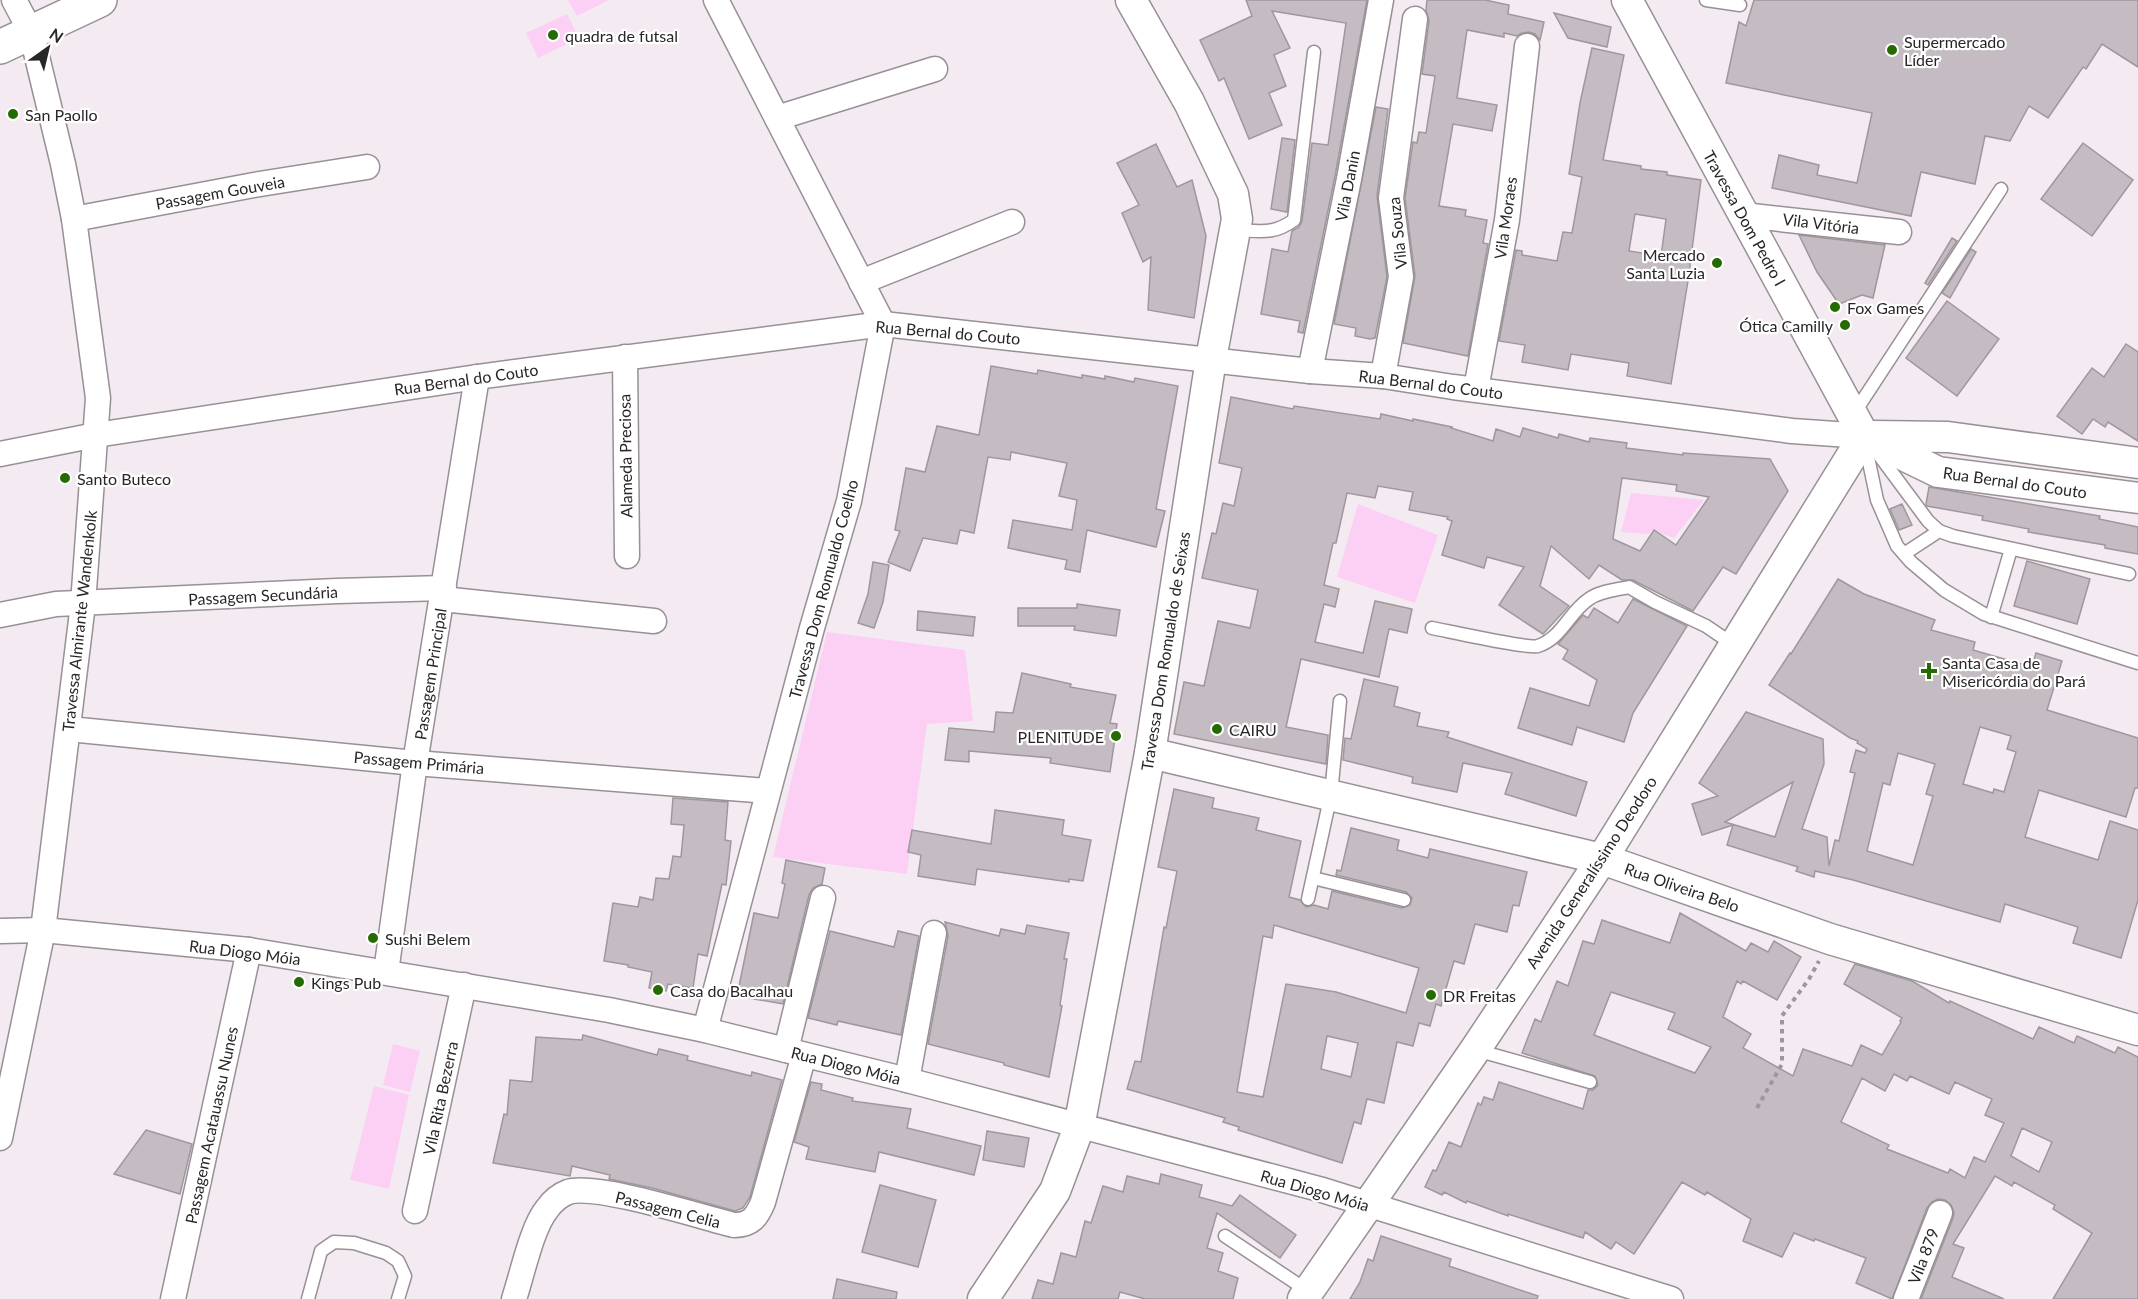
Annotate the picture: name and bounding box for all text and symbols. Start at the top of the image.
north arrow [18,18,78,78]
text: N [46,24,67,46]
place label: quadra de futsal [565,26,678,45]
marker: quadra de futsal [546,28,560,42]
place label: Supermercado Líder [1904,32,2005,69]
marker: Supermercado Líder [1885,43,1899,57]
place label: San Paollo [25,105,98,124]
marker: San Paollo [6,107,20,121]
street label: Travessa Dom Pedro I [1700,147,1790,289]
street label: Vila Danin [1331,149,1363,223]
street label: Passagem Gouveia [154,171,286,213]
street label: Vila Moraes [1490,175,1520,261]
street label: Vila Souza [1384,196,1410,270]
street label: Vila Vitória [1782,209,1860,237]
place label: Mercado Santa Luzia [1626,245,1705,282]
marker: Mercado Santa Luzia [1710,256,1724,270]
place label: Fox Games [1847,298,1924,317]
marker: Fox Games [1828,300,1842,314]
street label: Rua Bernal do Couto [875,316,1021,348]
place label: Ótica Camilly [1739,316,1834,335]
marker: Ótica Camilly [1838,318,1852,332]
street label: Rua Bernal do Couto [393,359,539,399]
street label: Rua Bernal do Couto [1358,366,1504,402]
street label: Alameda Preciosa [614,394,636,518]
street label: Rua Bernal do Couto [1942,462,2088,502]
place label: Santo Buteco [77,469,171,488]
marker: Santo Buteco [58,471,72,485]
street label: Travessa Dom Romualdo Coelho [785,477,861,701]
street label: Travessa Almirante Wandenkolk [58,508,100,733]
street label: Travessa Dom Romualdo de Seixas [1137,530,1193,772]
street label: Passagem Secundária [188,582,338,608]
street label: Passagem Principal [410,607,450,741]
place label: Santa Casa de Misericórdia do Pará [1942,653,2086,690]
marker: Santa Casa de Misericórdia do Pará [1920,662,1938,680]
place label: CAIRU [1229,720,1277,739]
marker: CAIRU [1210,722,1224,736]
place label: PLENITUDE [1018,727,1104,746]
marker: PLENITUDE [1109,729,1123,743]
street label: Passagem Primária [353,747,485,777]
street label: Avenida Generalíssimo Deodoro [1522,772,1660,972]
street label: Rua Oliveira Belo [1622,858,1742,916]
place label: Sushi Belem [385,929,470,948]
marker: Sushi Belem [366,931,380,945]
street label: Rua Diogo Móia [188,936,302,968]
place label: Kings Pub [311,973,381,992]
marker: Kings Pub [292,975,306,989]
place label: Casa do Bacalhau [670,981,793,1000]
marker: Casa do Bacalhau [651,983,665,997]
place label: DR Freitas [1443,986,1516,1005]
marker: DR Freitas [1424,988,1438,1002]
street label: Passagem Acatauassu Nunes [181,1025,241,1225]
street label: Vila Rita Bezerra [419,1039,461,1157]
street label: Rua Diogo Móia [789,1042,903,1088]
street label: Rua Diogo Móia [1258,1165,1372,1215]
street label: Passagem Celia [614,1187,722,1231]
street label: Vila 879 [1904,1225,1942,1287]

